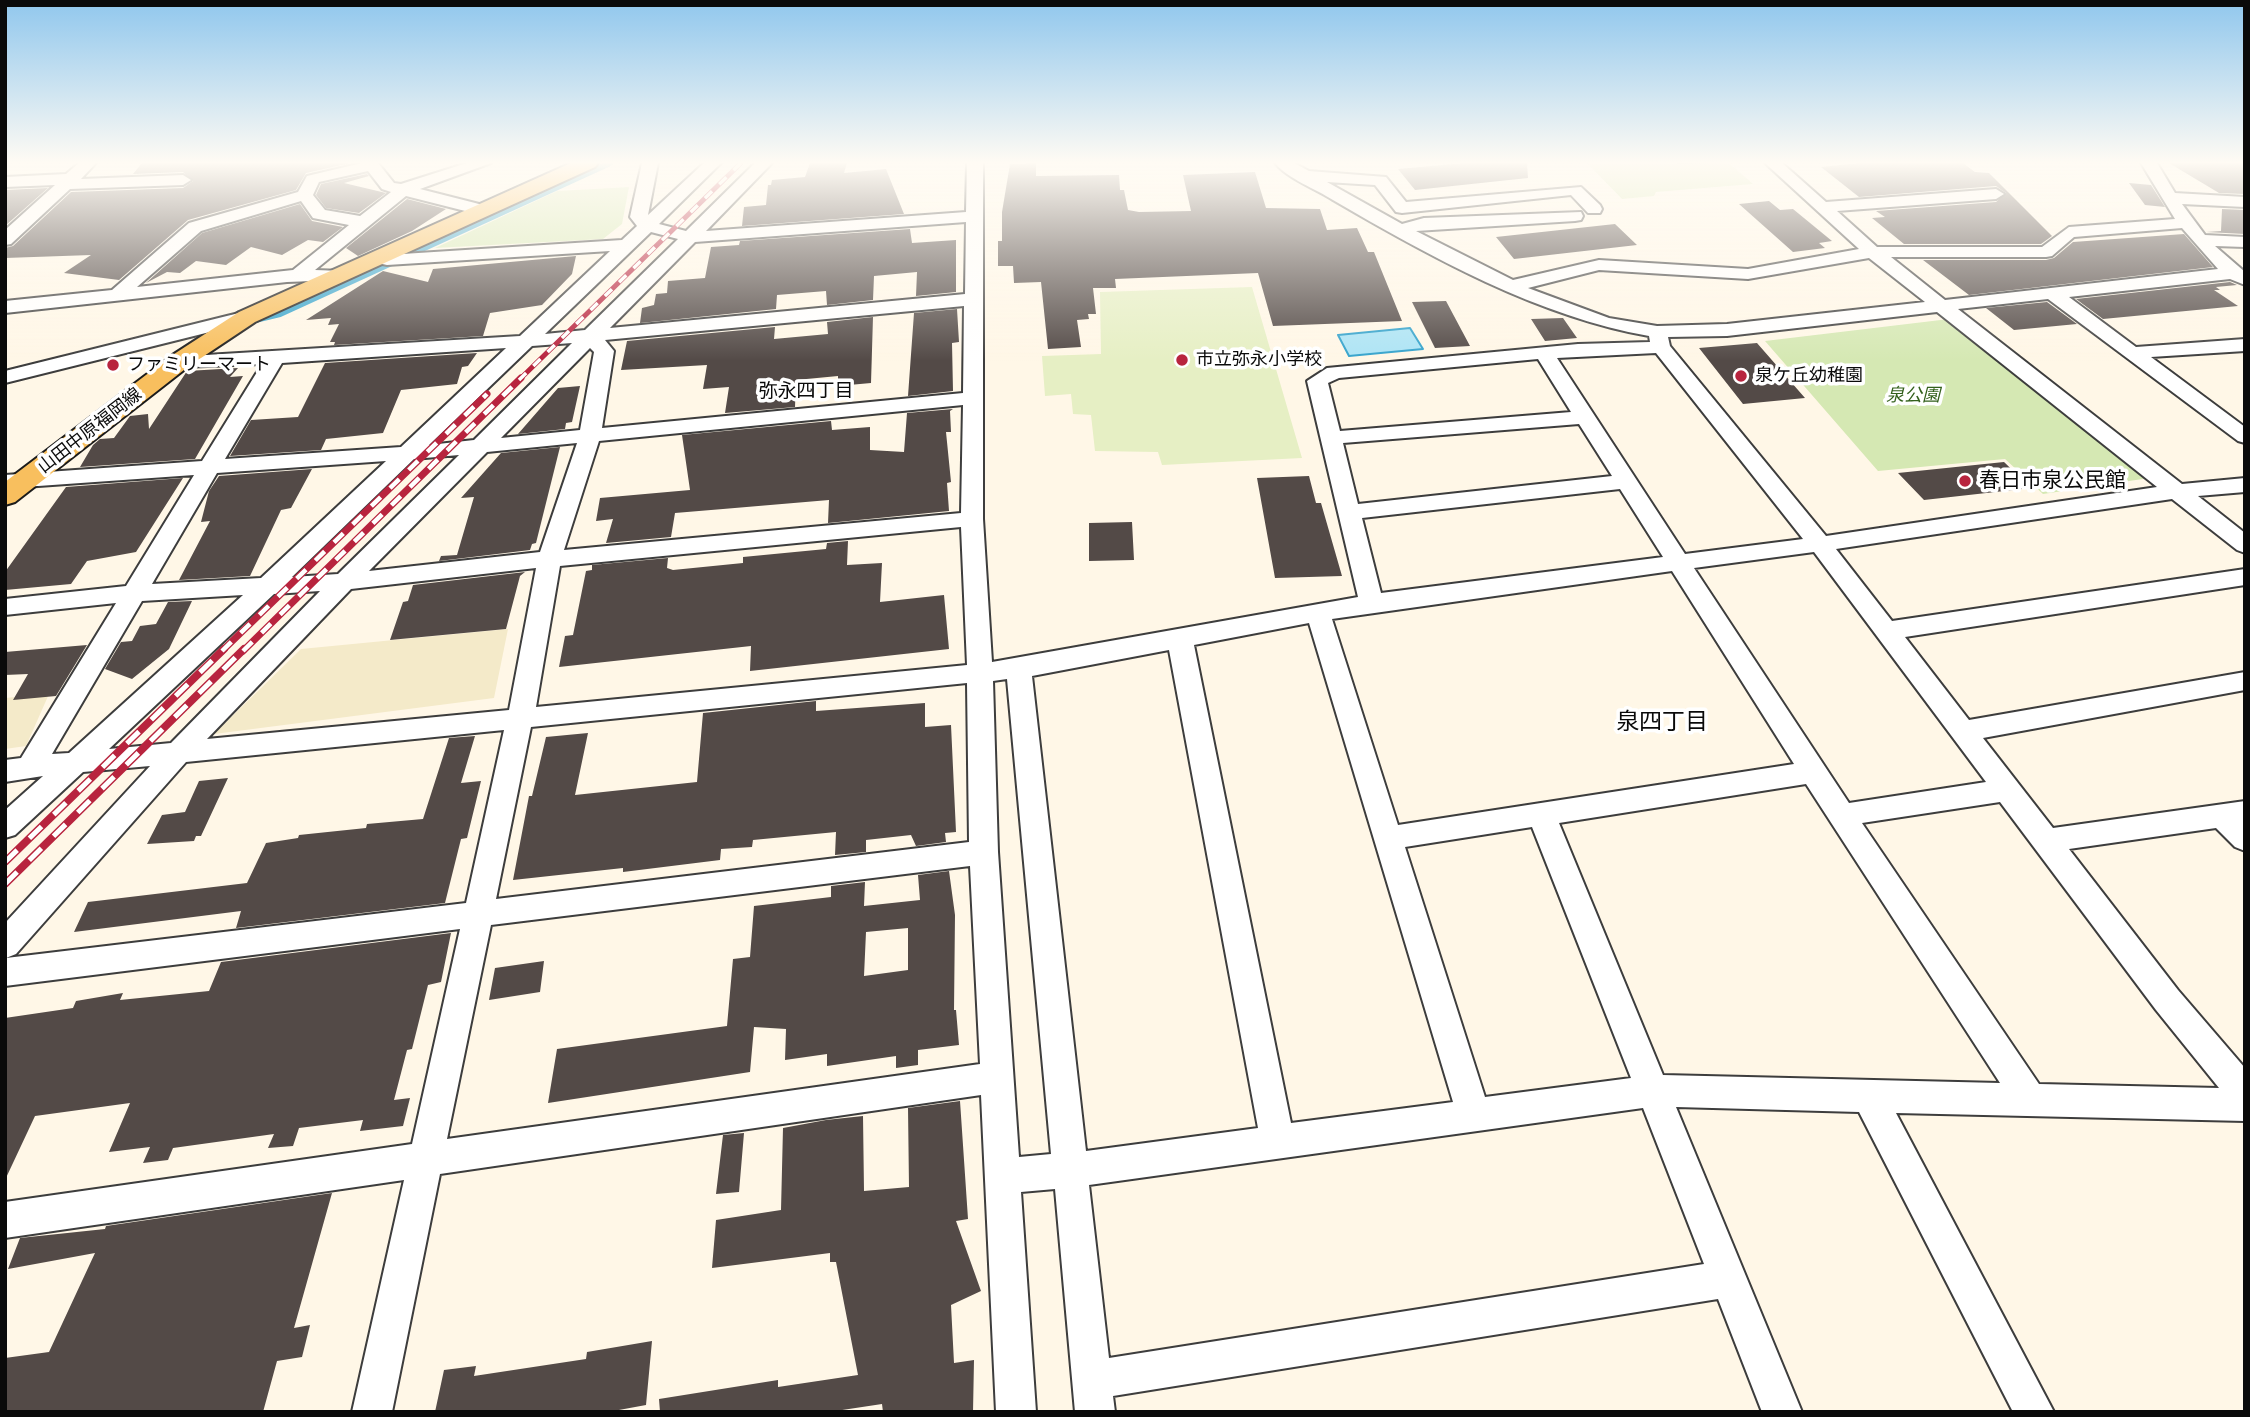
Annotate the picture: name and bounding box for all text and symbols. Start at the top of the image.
place label: 市立弥永小学校 [1196,349,1322,371]
marker: 市立弥永小学校 [1174,352,1190,368]
place label: ファミリーマート [127,354,271,376]
marker: ファミリーマート [105,357,121,373]
place label: 泉ケ丘幼稚園 [1755,365,1863,387]
marker: 泉ケ丘幼稚園 [1733,368,1749,384]
district label: 弥永四丁目 [759,381,853,403]
street label: 山田中原福岡線 [34,384,146,478]
park label: 泉公園 [1886,385,1940,407]
place label: 春日市泉公民館 [1979,468,2126,494]
marker: 春日市泉公民館 [1957,473,1973,489]
district label: 泉四丁目 [1616,708,1708,736]

